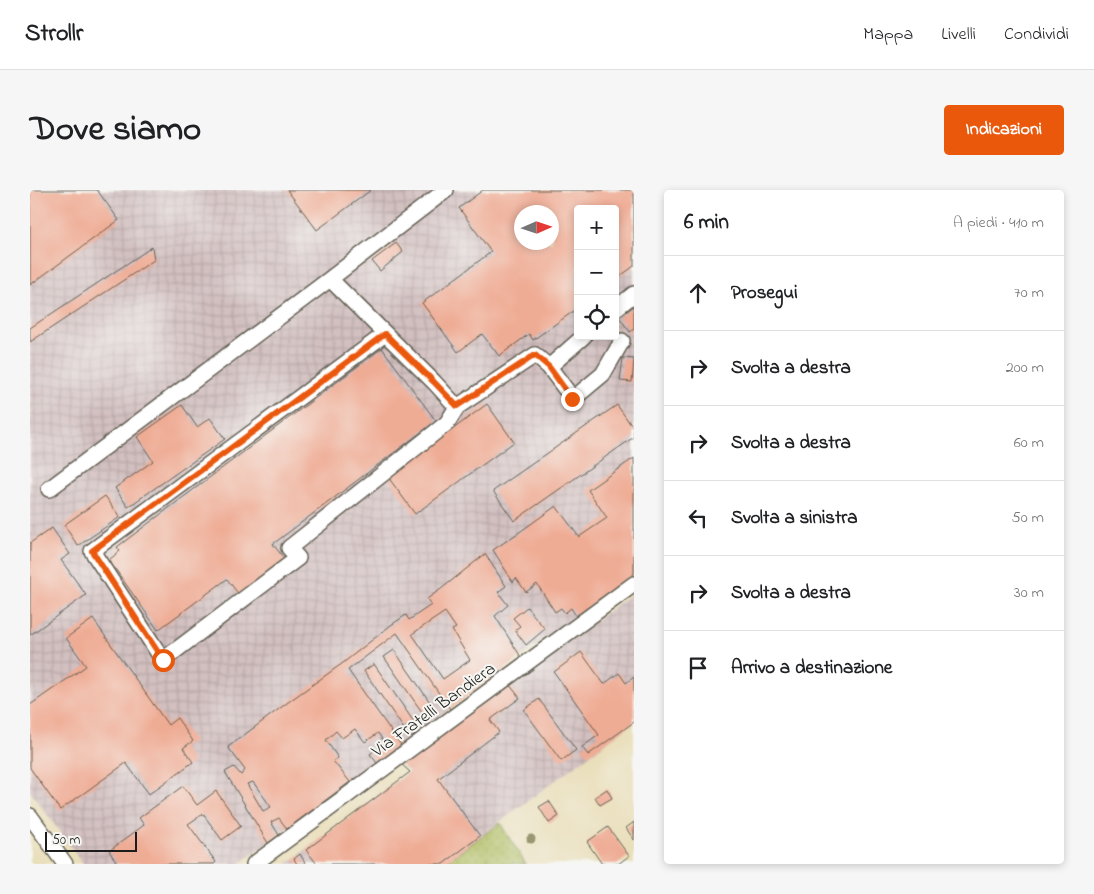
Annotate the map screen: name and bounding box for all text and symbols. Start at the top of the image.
text: Strollr [25,17,83,52]
text: Mappa [863,22,913,48]
text: Livelli [941,22,976,48]
text: Condividi [1004,22,1069,48]
text: Dove siamo [30,105,201,156]
button: Indicazioni [944,105,1064,155]
north arrow [514,205,559,250]
map controls [574,205,619,340]
button: + [574,205,619,250]
text: 6 min [684,208,729,238]
text: A piedi · 410 m [953,211,1044,235]
button: − [574,250,619,295]
icon: ahead [684,279,712,307]
text: Prosegui [731,280,798,307]
text: 70 m [1014,281,1044,305]
button: locate [574,295,619,340]
icon: right [684,354,712,382]
text: Svolta a destra [731,355,851,382]
text: 200 m [1006,356,1044,380]
route end [561,388,584,411]
icon: right [684,429,712,457]
text: Svolta a destra [731,430,851,457]
text: 60 m [1014,431,1044,455]
icon: left [684,504,712,532]
text: Svolta a sinistra [731,505,858,532]
text: 50 m [1012,506,1044,530]
icon: right [684,579,712,607]
text: Svolta a destra [731,580,851,607]
text: 30 m [1014,581,1044,605]
route start [152,649,175,672]
icon: arrive [684,654,712,682]
text: Arrivo a destinazione [731,655,892,682]
street label: Via Fratelli Bandiera [366,657,502,765]
scale bar [45,829,138,852]
text: 50 m [52,830,80,851]

